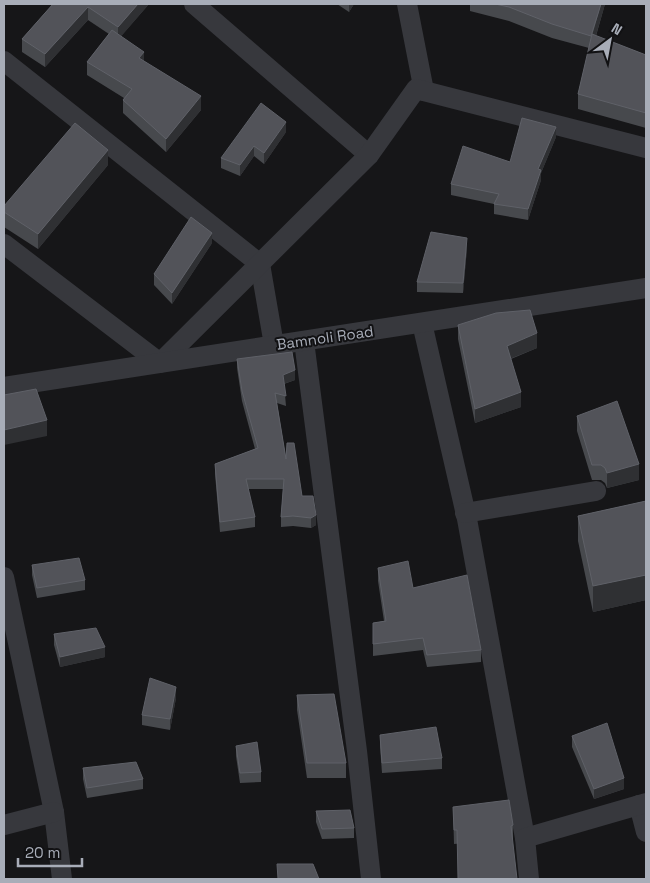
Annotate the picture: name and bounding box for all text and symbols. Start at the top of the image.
north arrow [585,15,635,65]
text: N [608,19,626,39]
street label: Bamnoli Road [275,321,375,354]
scale bar [18,836,81,868]
text: 20 m [25,843,60,862]

